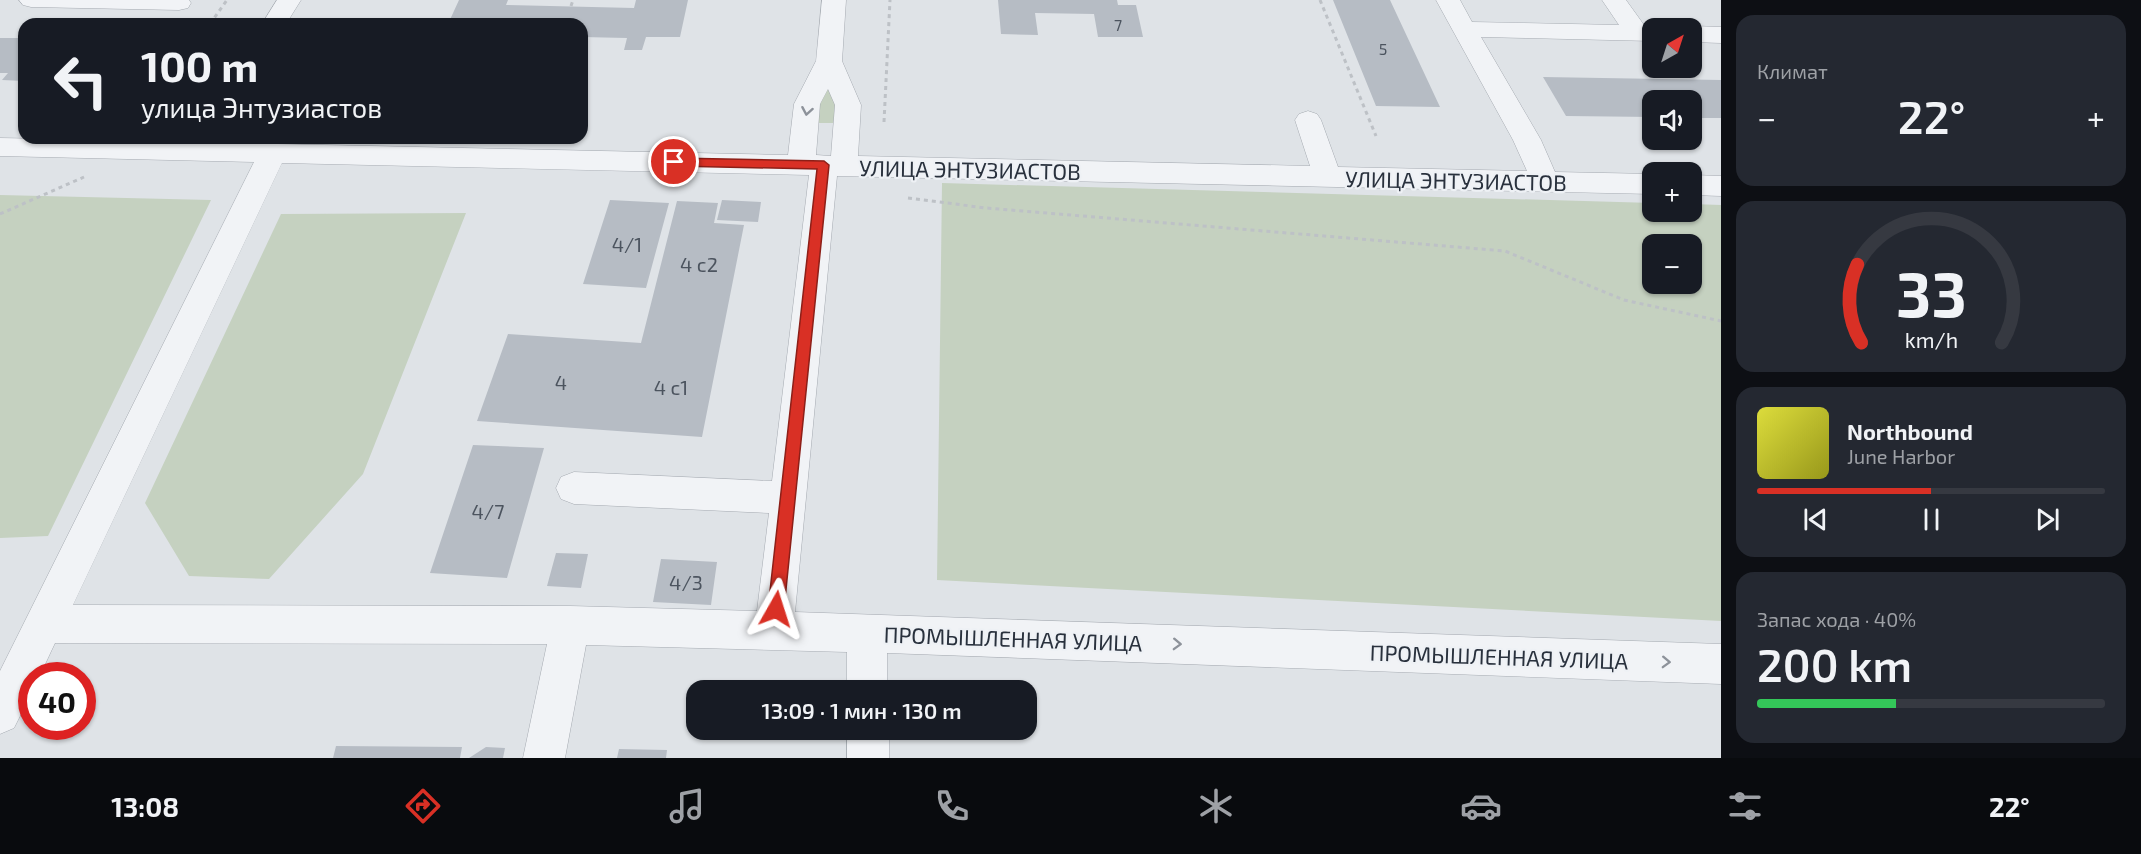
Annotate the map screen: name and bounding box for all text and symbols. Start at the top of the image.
house number: 7 [1114,15,1122,34]
north arrow [1642,18,1702,78]
map controls [1642,18,1702,294]
house number: 5 [1379,39,1387,58]
text: 100 m [141,40,258,90]
icon: left [42,42,120,120]
text: Климат [1757,59,1828,83]
text: 22° [1898,89,1965,143]
button: sound [1642,90,1702,150]
text: улица Энтузиастов [141,91,382,123]
text: − [1757,97,1776,137]
text: + [2087,97,2105,137]
one-way arrow [802,106,814,115]
pin [648,136,699,187]
icon: arrive [657,145,690,178]
street label: УЛИЦА ЭНТУЗИАСТОВ [859,154,1081,184]
button: + [1642,162,1702,222]
street label: УЛИЦА ЭНТУЗИАСТОВ [1345,165,1567,195]
house number: 4/1 [612,232,642,256]
button: − [1642,234,1702,294]
house number: 4 с2 [680,252,718,276]
text: 33 [1896,255,1966,330]
text: km/h [1904,328,1958,353]
house number: 4 [555,370,567,394]
house number: 4 с1 [654,375,688,399]
text: Northbound [1847,418,1973,444]
text: June Harbor [1847,444,1955,468]
house number: 4/7 [472,499,504,523]
icon: previous [1799,503,1832,536]
icon: pause [1915,503,1948,536]
icon: next [2031,503,2064,536]
house number: 4/3 [669,570,703,594]
position arrow [744,577,808,641]
text: Запас хода · 40% [1757,607,1916,631]
street label: ПРОМЫШЛЕННАЯ УЛИЦА [883,620,1143,656]
text: 200 km [1757,637,1912,691]
one-way arrow [1173,638,1182,650]
street label: ПРОМЫШЛЕННАЯ УЛИЦА [1369,638,1629,674]
one-way arrow [1662,656,1671,668]
speed limit sign: 40 [18,662,96,740]
text: 13:09 · 1 мин · 130 m [761,697,962,723]
icon: directions [402,785,444,827]
icon: music [666,785,708,827]
icon: phone [931,785,973,827]
icon: climate [1195,785,1237,827]
icon: car [1460,785,1502,827]
icon: filters [1724,785,1766,827]
text: 13:08 [111,790,179,822]
text: 22° [1989,790,2030,822]

